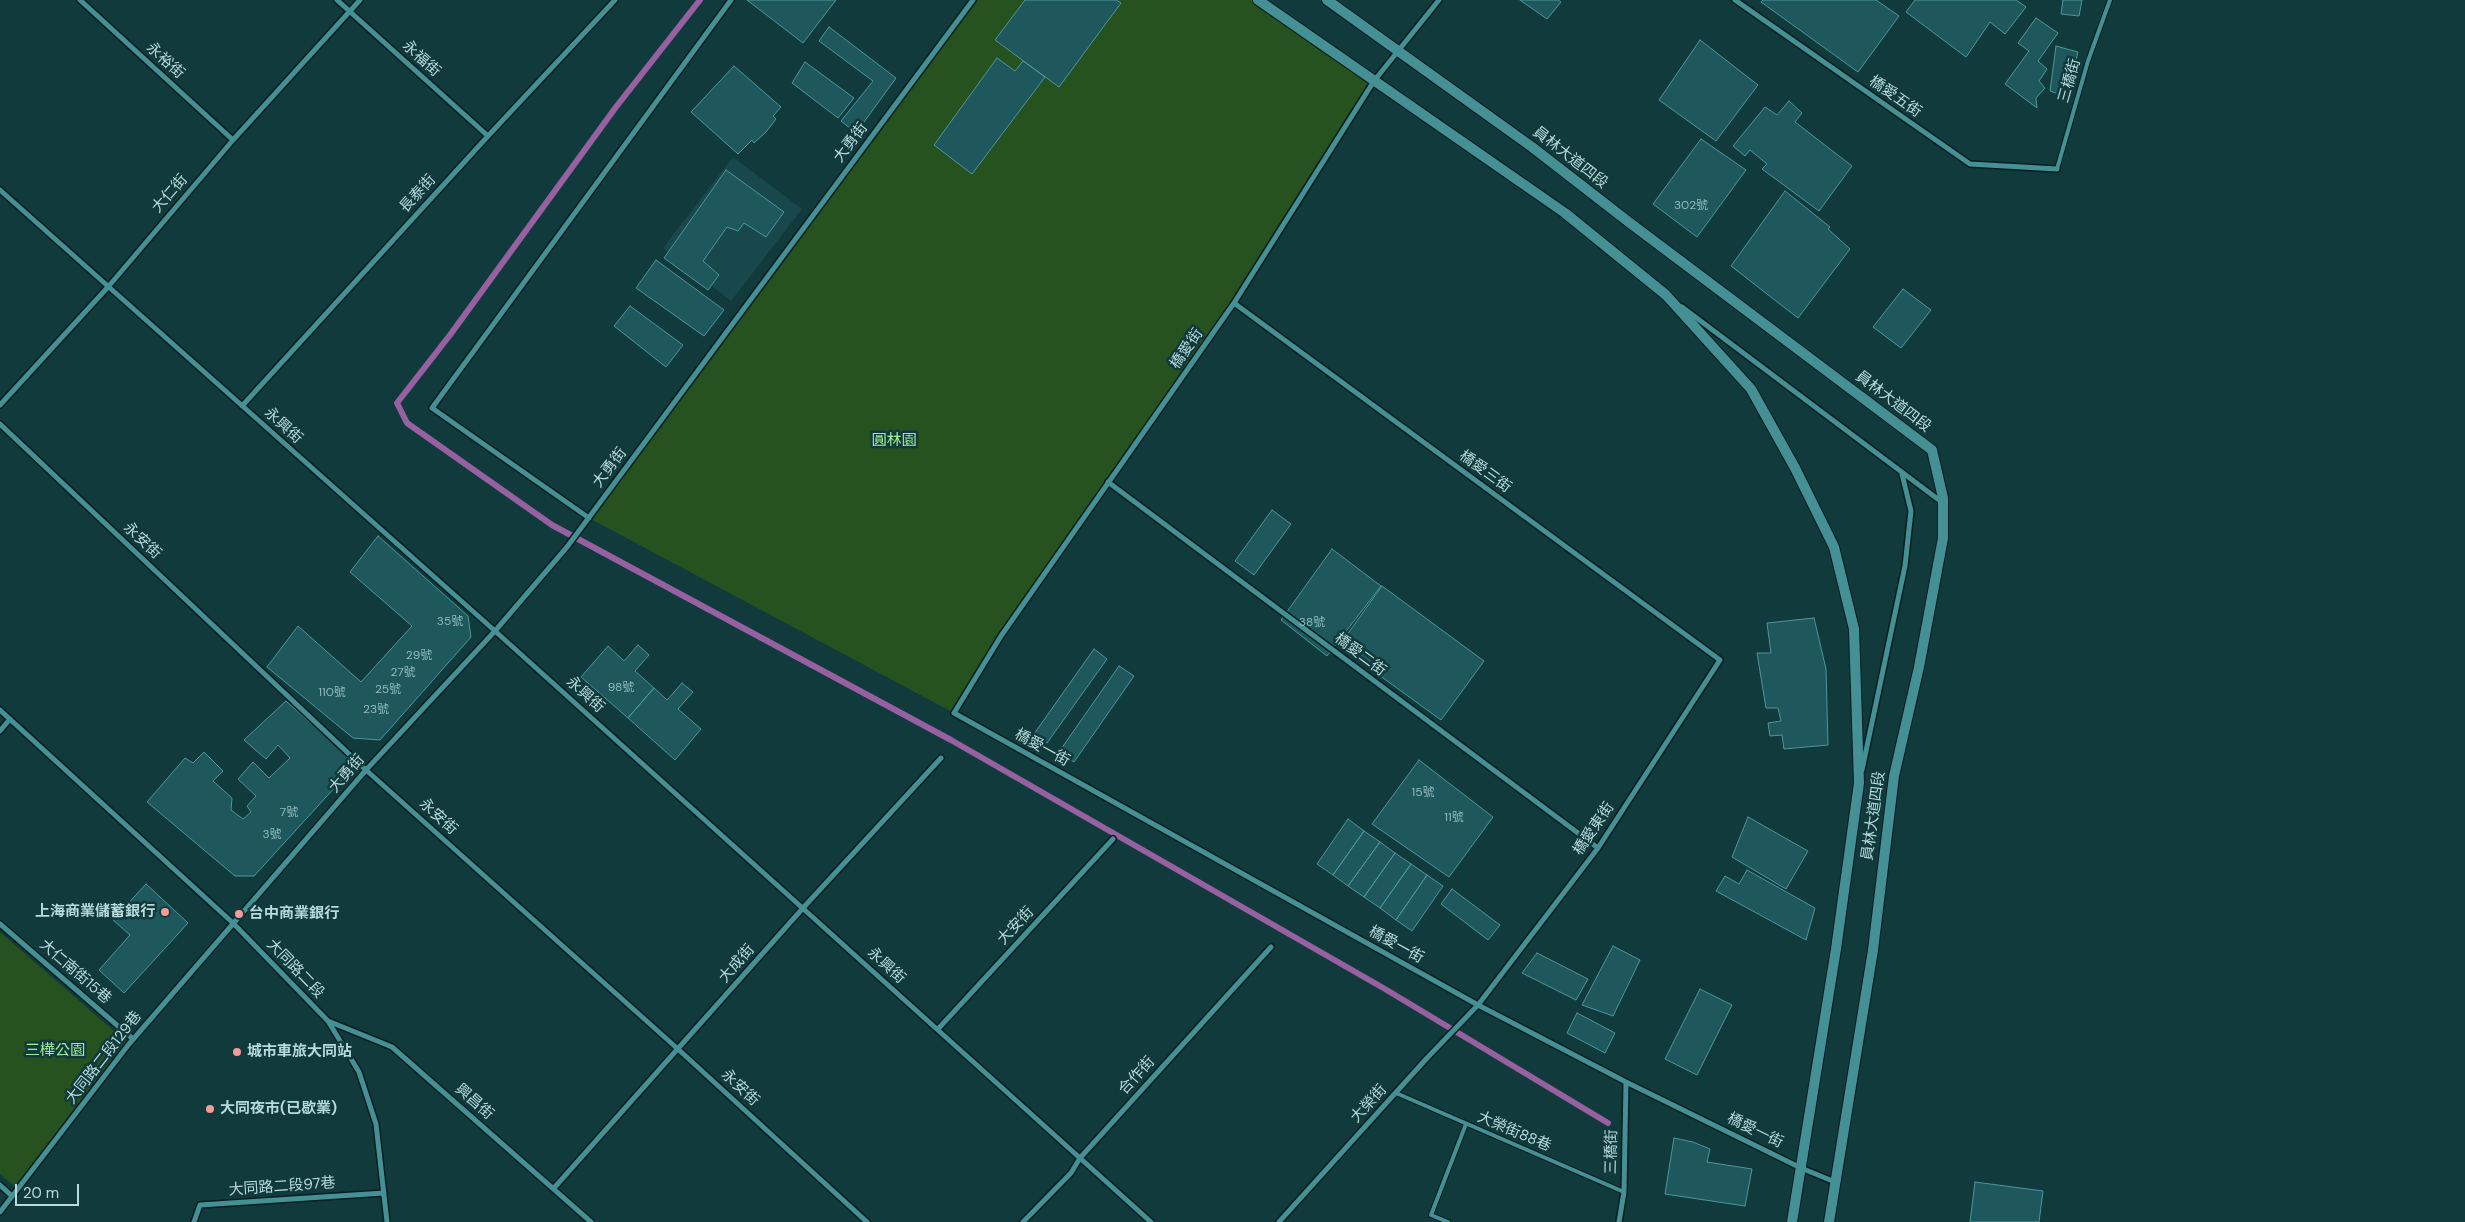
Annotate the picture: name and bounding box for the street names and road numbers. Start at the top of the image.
street label: 永福街 [398,37,444,81]
street label: 永裕街 [142,39,188,83]
street label: 三橋街 [2055,57,2085,105]
street label: 橋愛五街 [1865,72,1925,122]
street label: 大勇街 [830,120,872,166]
street label: 員林大道四段 [1529,123,1611,193]
street label: 大仁街 [148,171,192,217]
street label: 長泰街 [396,171,440,217]
street label: 橋愛街 [1167,325,1207,373]
street label: 員林大道四段 [1852,368,1934,436]
street label: 永興街 [260,404,306,448]
street label: 大勇街 [589,445,631,491]
street label: 橋愛三街 [1455,447,1515,497]
street label: 永安街 [119,519,165,563]
street label: 橋愛二街 [1331,630,1389,680]
street label: 永興街 [562,673,608,717]
street label: 橋愛一街 [1011,726,1073,770]
street label: 大勇街 [325,751,369,797]
street label: 員林大道四段 [1859,770,1889,862]
street label: 永安街 [415,795,461,839]
street label: 橋愛東街 [1570,799,1618,859]
street label: 大安街 [994,903,1038,949]
street label: 橋愛一街 [1365,923,1427,967]
street label: 大仁南街15巷 [36,936,114,1008]
street label: 大同路二段 [262,936,328,1002]
street label: 大成街 [715,941,759,987]
street label: 永興街 [863,944,909,988]
street label: 大同路二段129巷 [62,1008,146,1108]
street label: 合作街 [1115,1053,1159,1099]
street label: 永安街 [717,1066,763,1110]
street label: 興昌街 [451,1080,497,1124]
street label: 大榮街 [1347,1081,1391,1127]
street label: 大榮街88巷 [1474,1108,1554,1156]
street label: 橋愛一街 [1724,1110,1786,1152]
street label: 三橋街 [1603,1129,1621,1175]
street label: 大同路二段97巷 [228,1174,336,1200]

